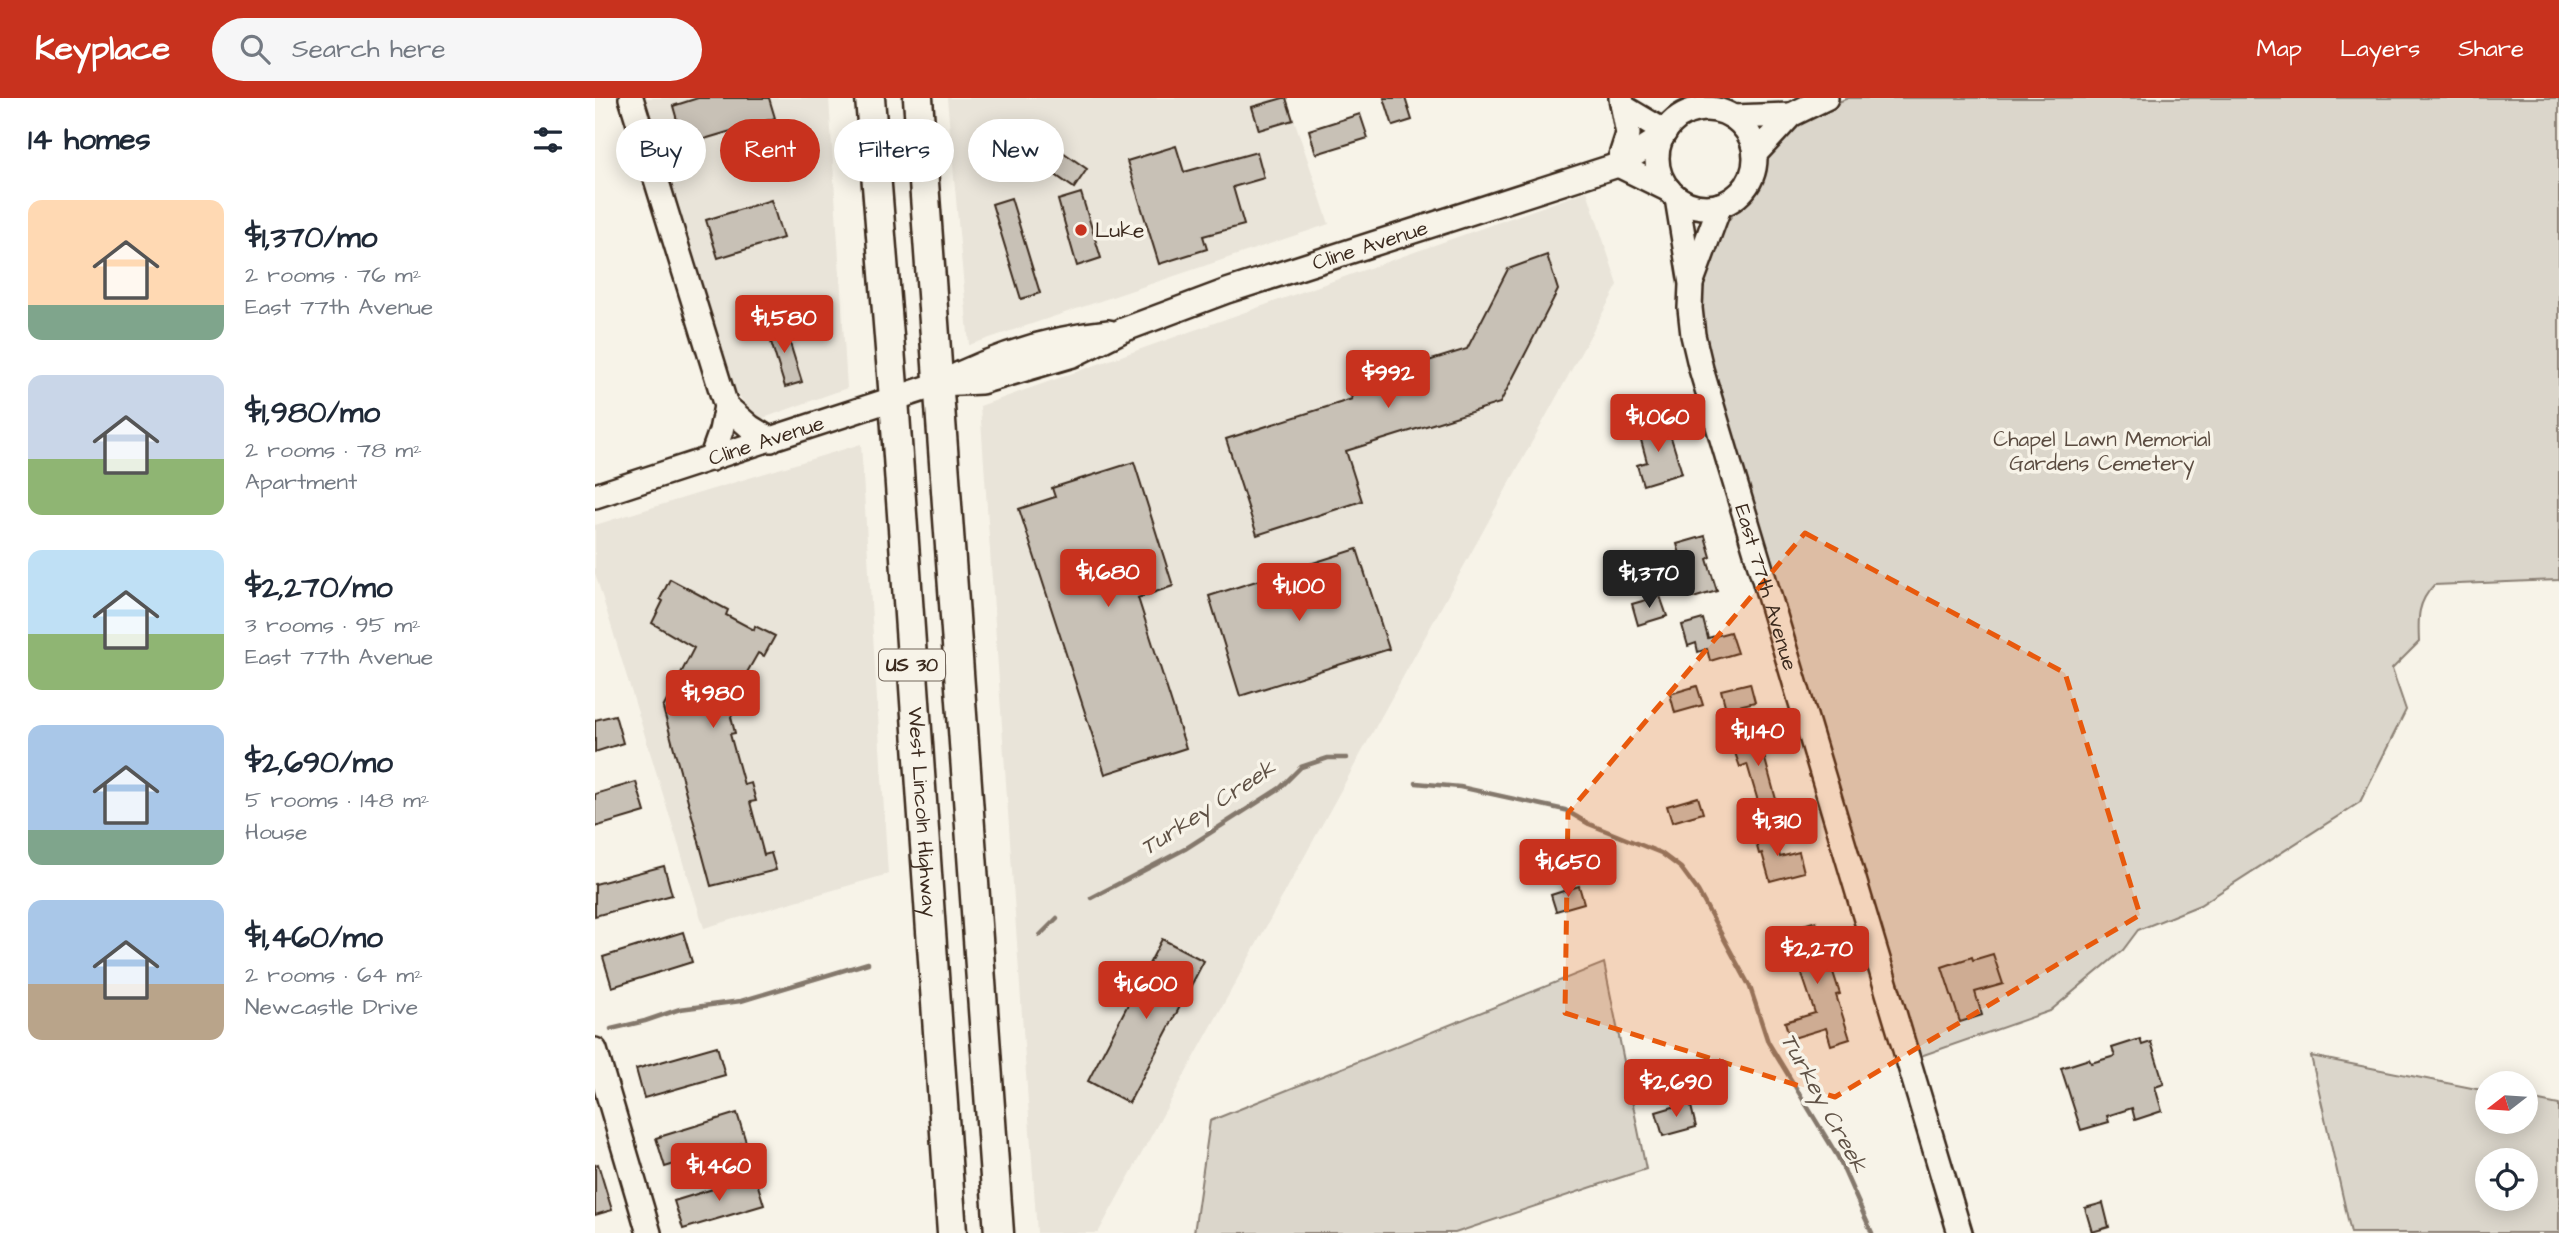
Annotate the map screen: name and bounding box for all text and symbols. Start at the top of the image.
search box [212,18,702,81]
text: Keyplace [35,26,170,72]
icon: search [236,30,274,68]
text: Search here [292,31,445,67]
text: Map [2257,32,2302,66]
text: Layers [2340,32,2420,66]
text: Share [2458,32,2524,66]
text: 14 homes [28,119,151,161]
chip: Buy [616,119,706,182]
chip: Rent [720,119,820,182]
chip: Filters [834,119,954,182]
chip: New [968,119,1064,182]
icon: filters [529,121,567,159]
street label: Cline Avenue [1308,213,1431,277]
place label: Luke [1095,216,1144,245]
text: $1,370/mo [245,217,377,259]
marker: Luke [1073,222,1089,238]
icon: home [84,228,168,312]
text: 2 rooms · 76 m² [245,259,421,291]
text: East 77th Avenue [245,291,433,323]
pin: $1,580 [727,296,841,355]
text: $1,580 [751,302,817,334]
pin: $992 [1347,350,1429,410]
text: $992 [1362,357,1414,389]
text: $1,980/mo [245,392,380,434]
pin: $1,060 [1601,394,1715,454]
text: $1,060 [1626,401,1690,433]
icon: home [84,403,168,487]
street label: Cline Avenue [705,408,828,473]
park label: Chapel Lawn Memorial Gardens Cemetery [1993,425,2211,480]
text: 2 rooms · 78 m² [245,434,422,466]
text: Apartment [245,466,357,498]
street label: East 77th Avenue [1728,501,1805,674]
pin: $1,680 [1051,550,1165,609]
pin: $1,370 [1592,550,1706,610]
text: $1,680 [1076,556,1140,588]
text: $1,370 [1619,557,1679,589]
pin: $1,100 [1242,564,1356,623]
text: $2,270/mo [245,567,393,609]
text: $1,100 [1273,570,1325,602]
icon: home [84,578,168,662]
text: 3 rooms · 95 m² [245,609,421,641]
text: East 77th Avenue [245,641,433,673]
road number: US 30 [879,650,945,680]
pin: $1,980 [656,670,770,730]
text: $1,980 [682,677,744,709]
street label: West Lincoln Highway [901,706,945,919]
pin: $1,140 [1701,708,1815,768]
text: $1,140 [1732,715,1784,747]
text: $2,690/mo [245,742,393,784]
water label: Turkey Creek [1134,752,1283,864]
icon: home [84,753,168,837]
text: 5 rooms · 148 m² [245,784,429,816]
pin: $1,310 [1720,798,1834,858]
text: $1,310 [1753,805,1802,837]
text: House [245,816,308,848]
pin: $1,650 [1511,840,1625,899]
text: $1,650 [1535,846,1601,878]
text: $1,460/mo [245,917,383,959]
pin: $2,270 [1760,926,1874,986]
icon: home [84,928,168,1012]
text: $2,270 [1781,933,1853,965]
text: 2 rooms · 64 m² [245,959,423,991]
pin: $1,600 [1089,962,1203,1021]
text: $1,600 [1114,968,1178,1000]
text: Newcastle Drive [245,991,418,1023]
water label: Turkey Creek [1772,1027,1876,1180]
pin: $2,690 [1619,1060,1733,1119]
text: $2,690 [1640,1066,1712,1098]
north arrow [2475,1071,2537,1134]
map controls [2475,1071,2538,1211]
pin: $1,460 [662,1144,776,1203]
button: locate [2475,1148,2538,1211]
text: $1,460 [687,1150,751,1182]

